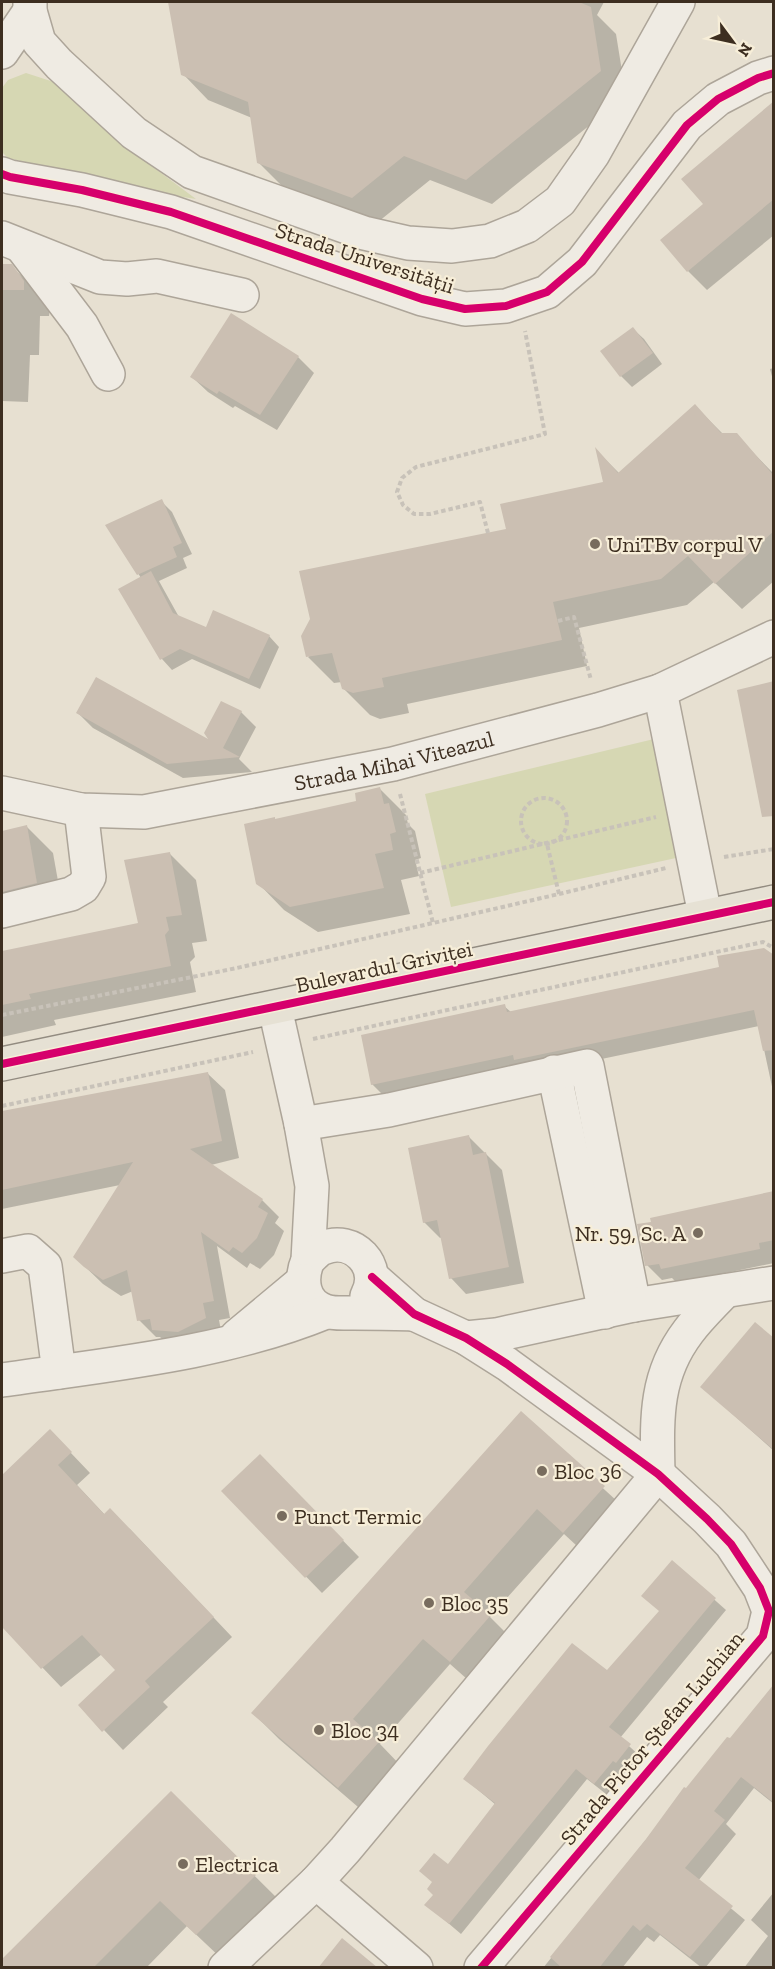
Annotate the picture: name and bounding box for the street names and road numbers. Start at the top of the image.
street label: Strada Universității [272,216,458,300]
street label: Strada Mihai Viteazul [292,725,497,796]
street label: Bulevardul Griviței [293,935,475,999]
street label: Strada Pictor Ștefan Luchian [554,1625,750,1851]

